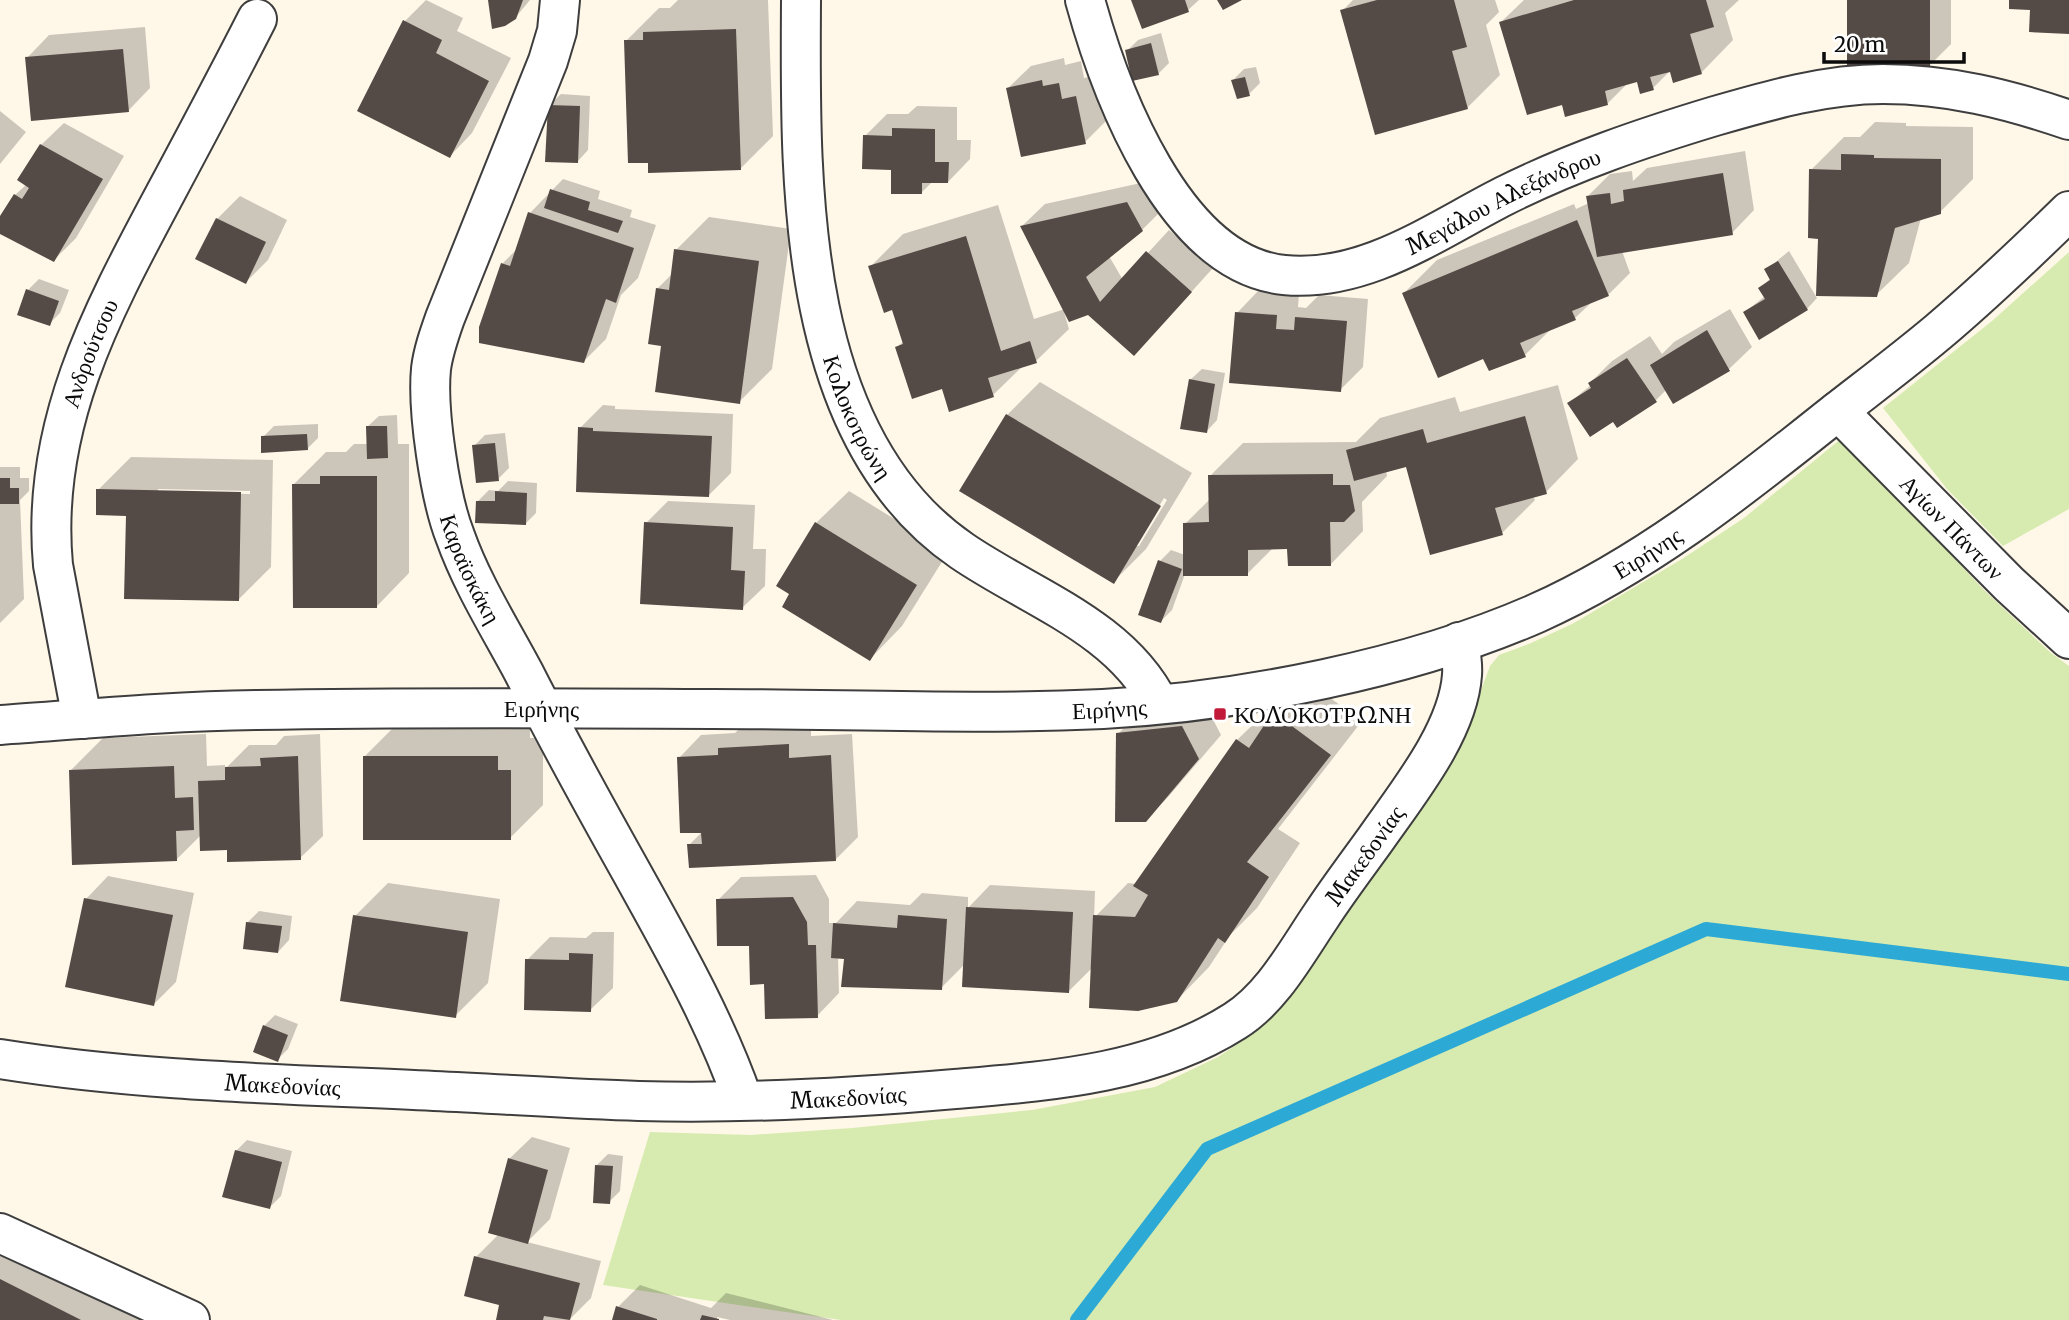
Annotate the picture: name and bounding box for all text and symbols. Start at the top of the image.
scale bar [1824,21,1964,65]
text: 20 m [1834,31,1886,58]
street label: Μεγάλου Αλεξάνδρου [1401,141,1604,260]
street label: Ανδρούτσου [55,294,124,411]
street label: Κολοκοτρώνη [817,351,899,485]
street label: Αγίων Πάντων [1894,468,2011,586]
street label: Καραϊσκάκη [434,511,508,628]
street label: Ειρήνης [1608,520,1687,585]
street label: Ειρήνης [1071,692,1148,725]
street label: Ειρήνης [504,694,579,723]
place label: ΚΟΛΟΚΟΤΡΩΝΗ [1234,700,1411,729]
marker: ΚΟΛΟΚΟΤΡΩΝΗ [1212,706,1228,722]
street label: Μακεδονίας [1318,799,1410,910]
street label: Μακεδονίας [224,1067,341,1101]
street label: Μακεδονίας [790,1078,907,1114]

